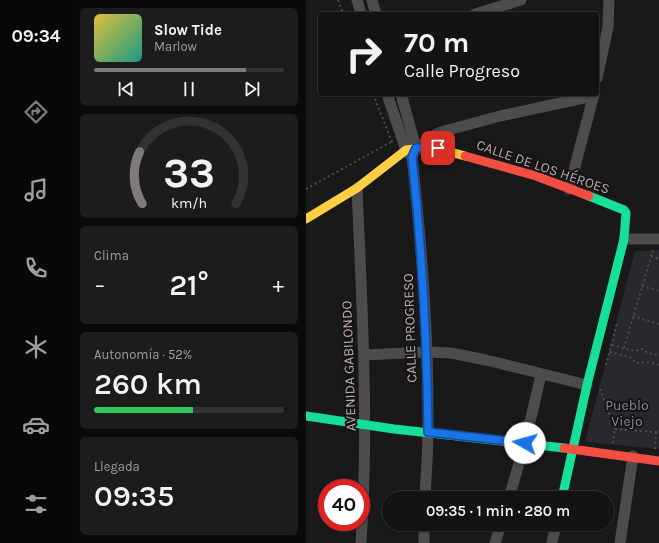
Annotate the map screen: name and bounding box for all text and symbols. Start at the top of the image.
text: Slow Tide [154,21,222,39]
text: 09:34 [11,25,61,47]
text: 70 m [404,26,469,59]
icon: right [338,28,390,80]
text: Marlow [154,39,197,54]
text: Calle Progreso [404,60,520,82]
icon: previous [115,78,137,100]
icon: pause [178,78,200,100]
icon: next [241,78,263,100]
icon: directions [22,98,50,126]
pin [421,131,455,165]
street label: CALLE DE LOS HÉROES [474,135,612,198]
icon: arrive [427,137,449,159]
text: 33 [163,149,215,197]
icon: music [22,176,50,204]
text: km/h [171,194,207,211]
text: Clima [94,248,129,263]
icon: phone [22,254,50,282]
text: 21° [169,267,209,303]
text: − [94,272,106,298]
text: + [272,272,284,298]
street label: CALLE PROGRESO [400,273,420,383]
street label: AVENIDA GABILONDO [338,300,360,432]
icon: climate [22,333,50,361]
text: Autonomía · 52% [94,347,192,362]
text: 260 km [94,366,202,402]
park label: Pueblo Viejo [605,397,649,430]
icon: car [22,411,50,439]
position arrow [504,422,546,464]
text: Llegada [94,459,140,474]
text: 09:35 [94,478,174,514]
speed limit sign: 40 [318,479,370,531]
icon: filters [22,490,50,518]
text: 09:35 · 1 min · 280 m [426,502,570,520]

